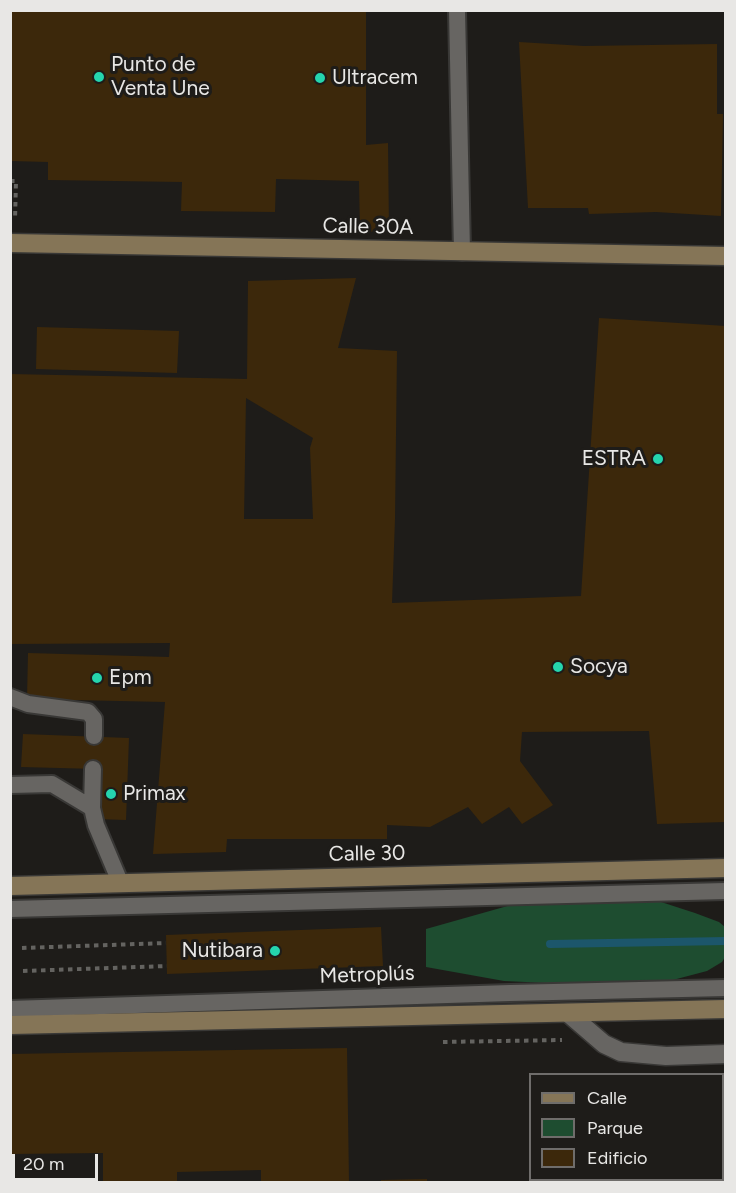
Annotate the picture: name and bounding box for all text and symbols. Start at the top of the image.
place label: Punto de Venta Une [111,52,210,102]
place label: Ultracem [332,65,418,91]
marker: Punto de Venta Une [92,70,106,84]
marker: Ultracem [313,71,327,85]
street label: Calle 30A [322,214,414,240]
place label: ESTRA [582,446,646,472]
marker: ESTRA [651,452,665,466]
place label: Socya [570,654,628,680]
marker: Socya [551,660,565,674]
place label: Epm [109,665,152,691]
marker: Epm [90,671,104,685]
place label: Primax [123,781,186,807]
marker: Primax [104,787,118,801]
street label: Calle 30 [328,841,406,867]
place label: Nutibara [181,938,263,964]
marker: Nutibara [268,944,282,958]
street label: Metroplús [319,961,415,989]
legend [529,1073,724,1181]
text: Calle [587,1087,627,1109]
text: Parque [587,1117,643,1139]
scale bar [15,1142,100,1180]
text: Edificio [587,1147,648,1169]
text: 20 m [23,1153,64,1175]

